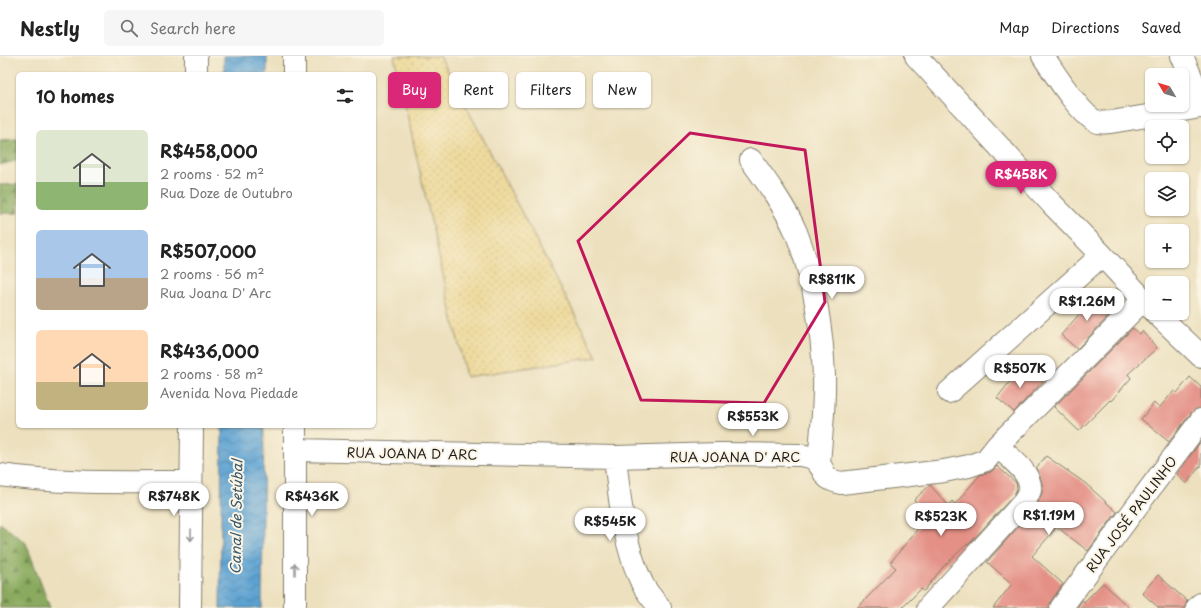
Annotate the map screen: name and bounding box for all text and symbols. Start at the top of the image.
search box [104,10,384,46]
text: Nestly [20,14,80,42]
text: Search here [150,16,236,39]
icon: search [118,17,140,39]
text: Map [999,17,1029,38]
text: Directions [1051,17,1119,38]
text: Saved [1141,17,1181,38]
north arrow [1145,68,1189,112]
map controls [1145,68,1189,320]
chip: Buy [388,72,441,108]
chip: Rent [449,72,508,108]
chip: Filters [516,72,585,108]
chip: New [593,72,651,108]
text: 10 homes [36,83,114,109]
icon: filters [334,85,356,107]
button: locate [1145,120,1189,164]
text: R$458,000 [160,138,258,164]
icon: home [68,146,116,194]
pin: R$458K [988,161,1054,195]
text: 2 rooms · 52 m² [160,164,264,183]
text: R$458K [995,164,1048,183]
button: layers [1145,172,1189,216]
text: Rua Doze de Outubro [160,183,293,202]
button: + [1145,224,1189,268]
text: R$507,000 [160,238,256,264]
icon: home [68,246,116,294]
text: 2 rooms · 56 m² [160,264,264,283]
pin: R$811K [799,266,865,300]
text: R$811K [808,269,856,288]
button: − [1145,276,1189,320]
text: Rua Joana D' Arc [160,283,271,302]
pin: R$1.26M [1050,288,1124,322]
text: R$1.26M [1058,291,1116,310]
text: R$436,000 [160,338,259,364]
icon: home [68,346,116,394]
pin: R$507K [987,355,1053,389]
text: R$507K [994,358,1046,377]
text: 2 rooms · 58 m² [160,364,263,383]
text: Avenida Nova Piedade [160,383,298,402]
pin: R$553K [720,403,786,437]
text: R$553K [727,406,779,425]
street label: RUA JOANA D' ARC [346,442,478,464]
street label: RUA JOANA D' ARC [670,447,800,466]
street label: RUA JOSÉ PAULINHO [1081,452,1181,576]
water label: Canal de Setúbal [225,458,248,575]
pin: R$748K [141,483,207,517]
pin: R$436K [279,483,345,517]
text: R$748K [148,486,200,505]
text: R$436K [285,486,339,505]
pin: R$1.19M [1012,502,1086,536]
pin: R$523K [908,503,974,537]
text: R$1.19M [1023,505,1075,524]
text: R$523K [915,506,967,525]
pin: R$545K [577,508,643,542]
text: R$545K [584,511,636,530]
one-way arrow [187,528,195,541]
one-way arrow [291,563,299,576]

